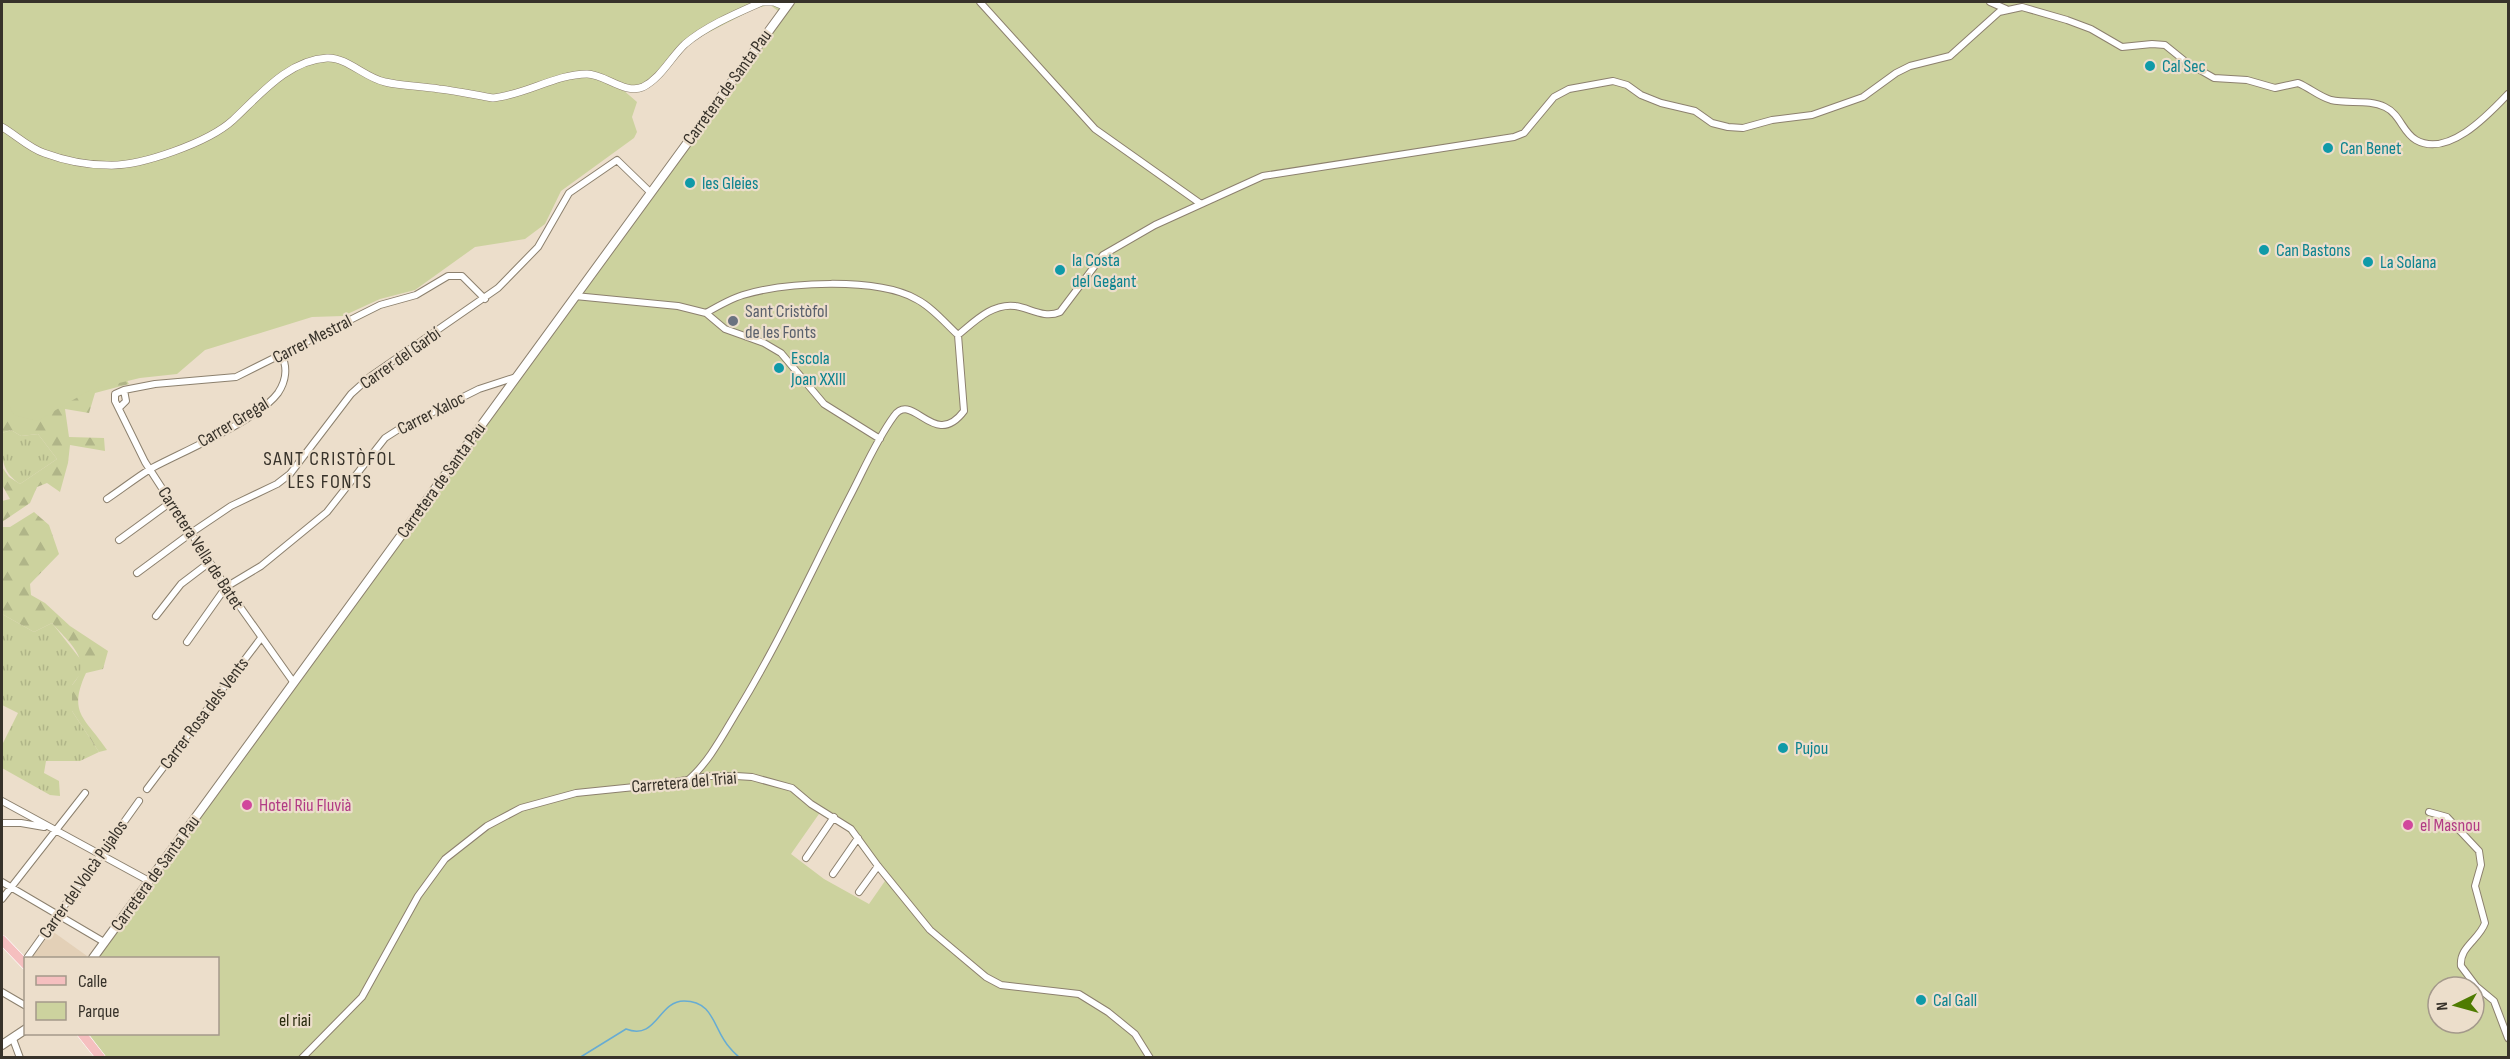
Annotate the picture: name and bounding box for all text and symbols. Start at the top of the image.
street label: Carretera de Santa Pau [679,26,776,149]
place label: Cal Sec [2162,56,2206,77]
marker: Cal Sec [2143,59,2157,73]
place label: Can Benet [2340,138,2402,159]
marker: Can Benet [2321,141,2335,155]
place label: les Gleies [702,173,759,194]
marker: les Gleies [683,176,697,190]
place label: Can Bastons [2276,240,2350,261]
marker: Can Bastons [2257,243,2271,257]
place label: la Costa del Gegant [1072,250,1137,292]
place label: La Solana [2380,252,2437,273]
marker: La Solana [2361,255,2375,269]
marker: la Costa del Gegant [1053,263,1067,277]
place label: Sant Cristòfol de les Fonts [745,301,828,343]
street label: Carrer Mestral [269,311,355,368]
marker: Sant Cristòfol de les Fonts [726,314,740,328]
street label: Carrer del Garbí [356,323,445,394]
place label: Escola Joan XXIII [790,348,846,390]
marker: Escola Joan XXIII [772,361,786,375]
street label: Carrer Xaloc [394,388,469,439]
street label: Carrer Gregal [194,393,273,452]
street label: Carretera de Santa Pau [393,419,490,542]
district label: SANT CRISTÒFOL LES FONTS [263,447,397,494]
street label: Carretera Vella de Batet [153,483,248,614]
street label: Carrer Rosa dels Vents [156,653,253,773]
place label: Pujou [1795,738,1828,759]
marker: Pujou [1776,741,1790,755]
street label: Carretera del Triai [631,767,738,798]
place label: Hotel Riu Fluvià [259,795,351,816]
marker: Hotel Riu Fluvià [240,798,254,812]
street label: Carretera de Santa Pau [107,812,204,935]
place label: el Masnou [2420,815,2480,836]
street label: Carrer del Volcà Pujalos [35,816,132,942]
marker: el Masnou [2401,818,2415,832]
legend [24,957,219,1035]
text: Calle [78,971,107,992]
north arrow [2426,975,2486,1035]
place label: Cal Gall [1933,990,1977,1011]
marker: Cal Gall [1914,993,1928,1007]
text: Parque [78,1001,119,1022]
text: N [2433,1001,2452,1011]
park label: el riai [279,1010,311,1031]

